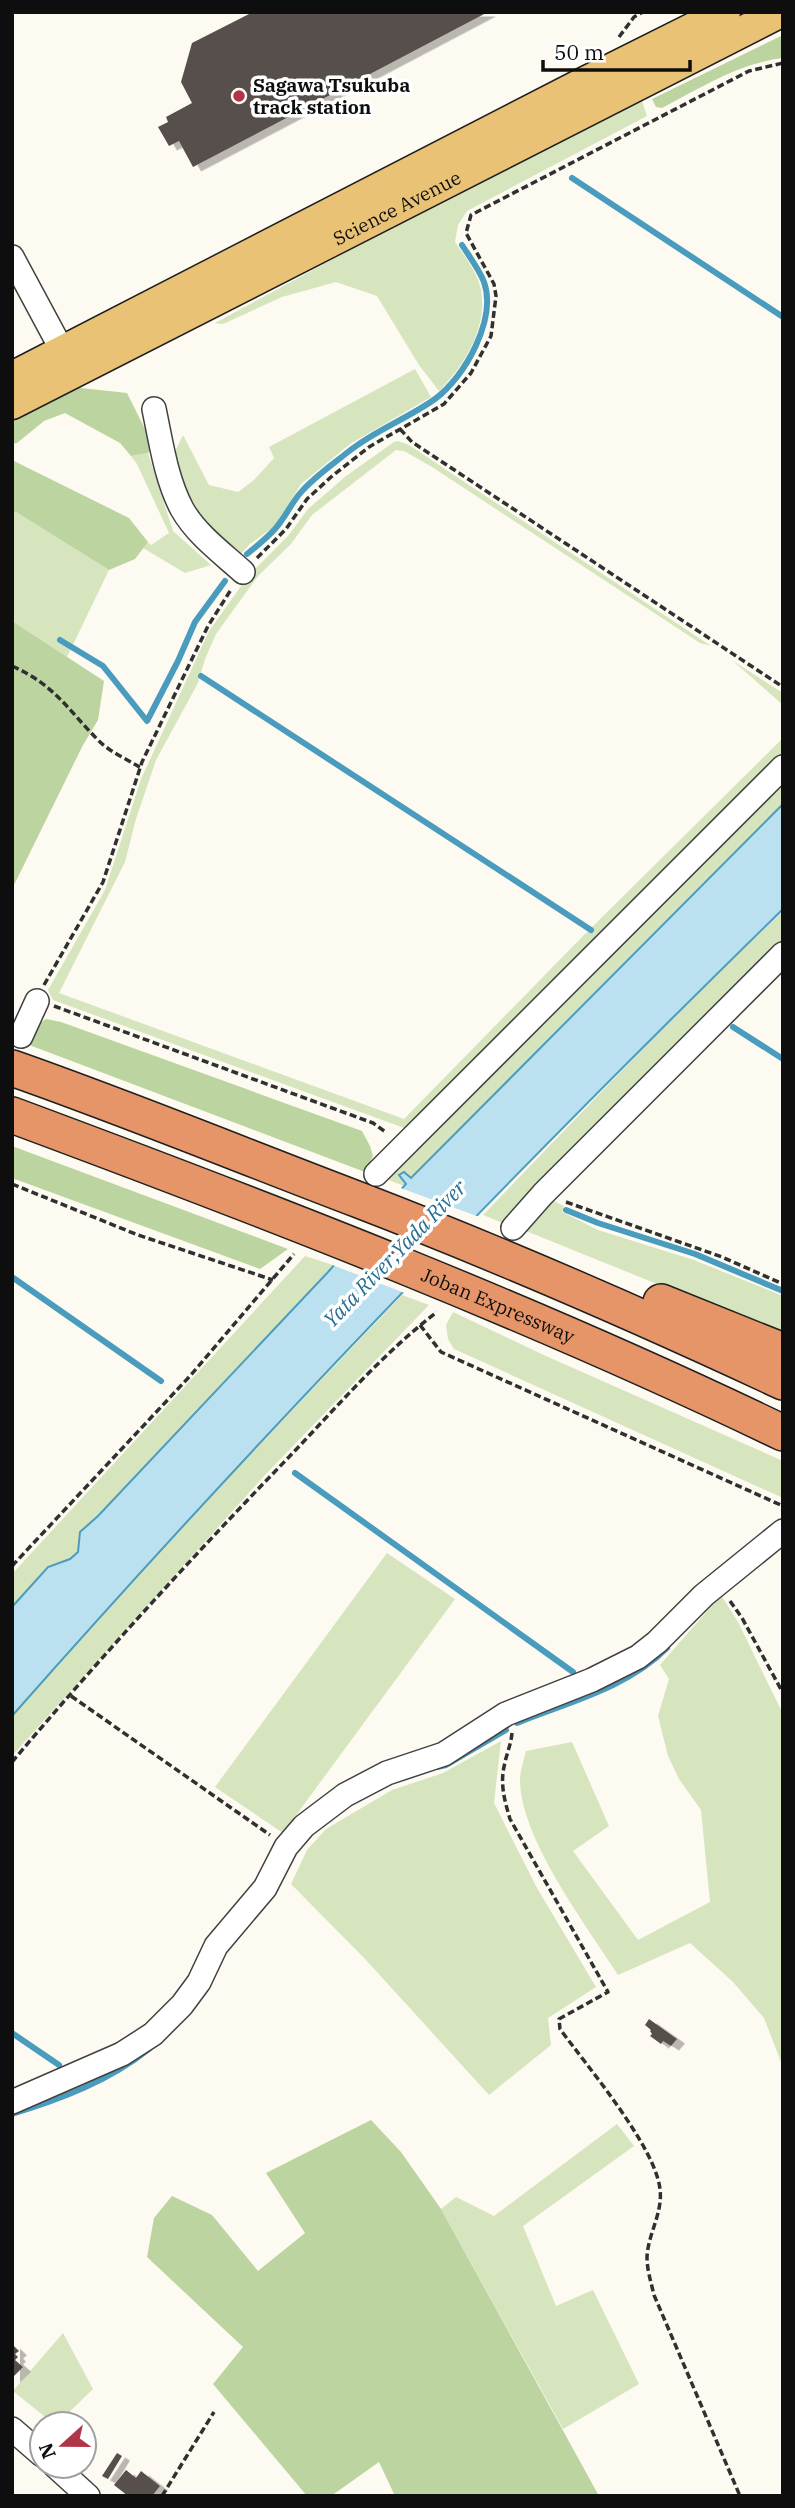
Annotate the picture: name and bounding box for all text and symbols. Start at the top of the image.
scale bar [543,28,690,72]
text: 50 m [554,38,604,66]
place label: Sagawa Tsukuba track station [253,73,410,119]
marker: Sagawa Tsukuba track station [231,88,247,104]
street label: Science Avenue [329,165,465,250]
water label: Yata River;Yada River [317,1173,472,1333]
street label: Joban Expressway [418,1262,579,1349]
north arrow [28,2410,98,2480]
text: N [33,2440,61,2462]

